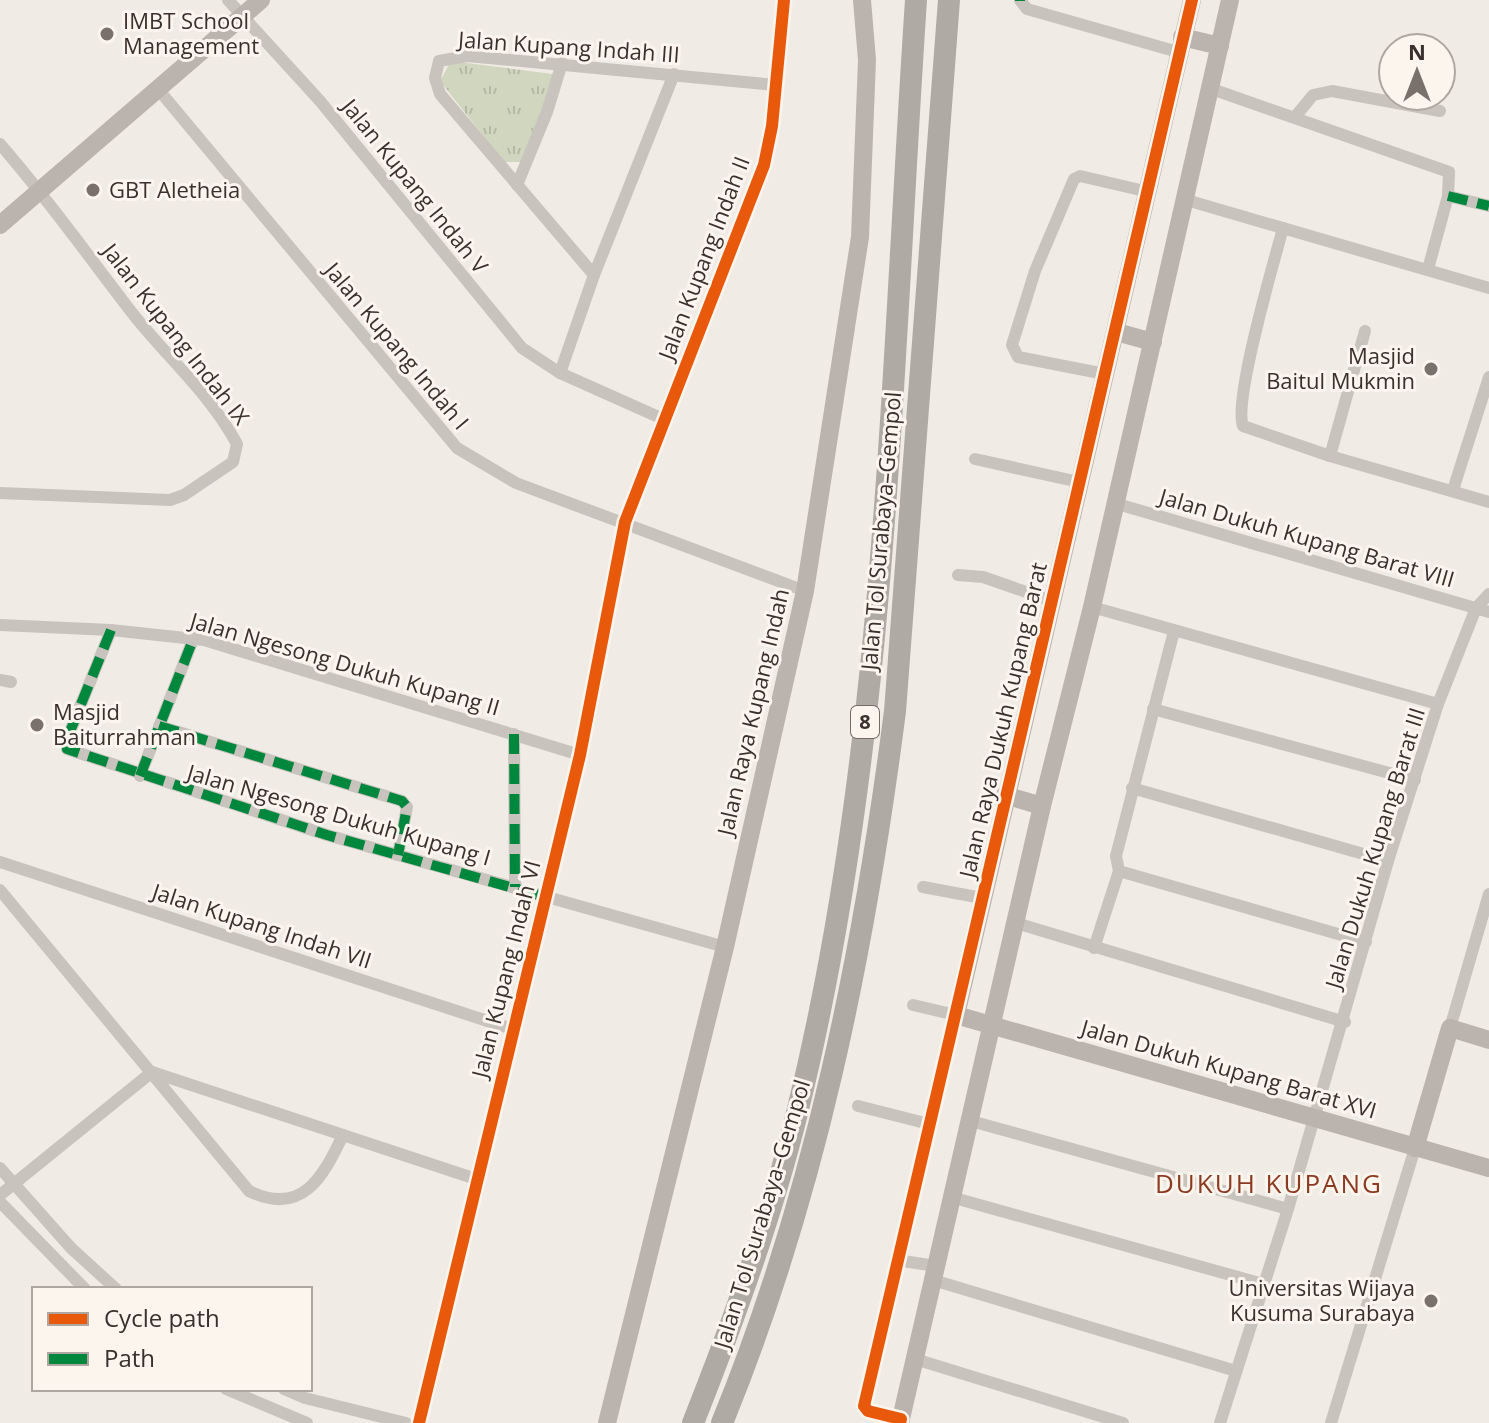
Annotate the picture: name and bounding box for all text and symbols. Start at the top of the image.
place label: IMBT School Management [123,5,259,60]
street label: Jalan Kupang Indah III [455,23,681,69]
marker: IMBT School Management [98,25,116,43]
north arrow [1377,32,1457,112]
text: N [1408,36,1426,66]
street label: Jalan Kupang Indah V [335,90,496,280]
street label: Jalan Kupang Indah II [650,152,756,366]
place label: GBT Aletheia [109,174,240,204]
marker: GBT Aletheia [84,181,102,199]
street label: Jalan Kupang Indah IX [95,235,257,430]
street label: Jalan Kupang Indah I [318,254,477,435]
place label: Masjid Baitul Mukmin [1266,340,1415,395]
marker: Masjid Baitul Mukmin [1422,360,1440,378]
street label: Jalan Tol Surabaya–Gempol [853,390,907,673]
street label: Jalan Dukuh Kupang Barat VIII [1154,480,1458,594]
street label: Jalan Raya Dukuh Kupang Barat [951,559,1053,882]
street label: Jalan Raya Kupang Indah [709,585,795,840]
street label: Jalan Ngesong Dukuh Kupang II [185,604,504,722]
place label: Masjid Baiturrahman [53,696,196,751]
street label: Jalan Dukuh Kupang Barat III [1316,704,1431,994]
road number: 8 [851,706,879,738]
marker: Masjid Baiturrahman [28,716,46,734]
street label: Jalan Ngesong Dukuh Kupang I [182,756,495,872]
street label: Jalan Kupang Indah VI [463,857,547,1082]
street label: Jalan Kupang Indah VII [147,875,376,975]
street label: Jalan Dukuh Kupang Barat XVI [1076,1011,1380,1125]
street label: Jalan Tol Surabaya–Gempol [705,1076,816,1354]
district label: DUKUH KUPANG [1155,1165,1383,1201]
place label: Universitas Wijaya Kusuma Surabaya [1228,1272,1415,1327]
legend [32,1287,312,1391]
marker: Universitas Wijaya Kusuma Surabaya [1422,1292,1440,1310]
text: Cycle path [104,1301,220,1334]
text: Path [104,1341,155,1374]

